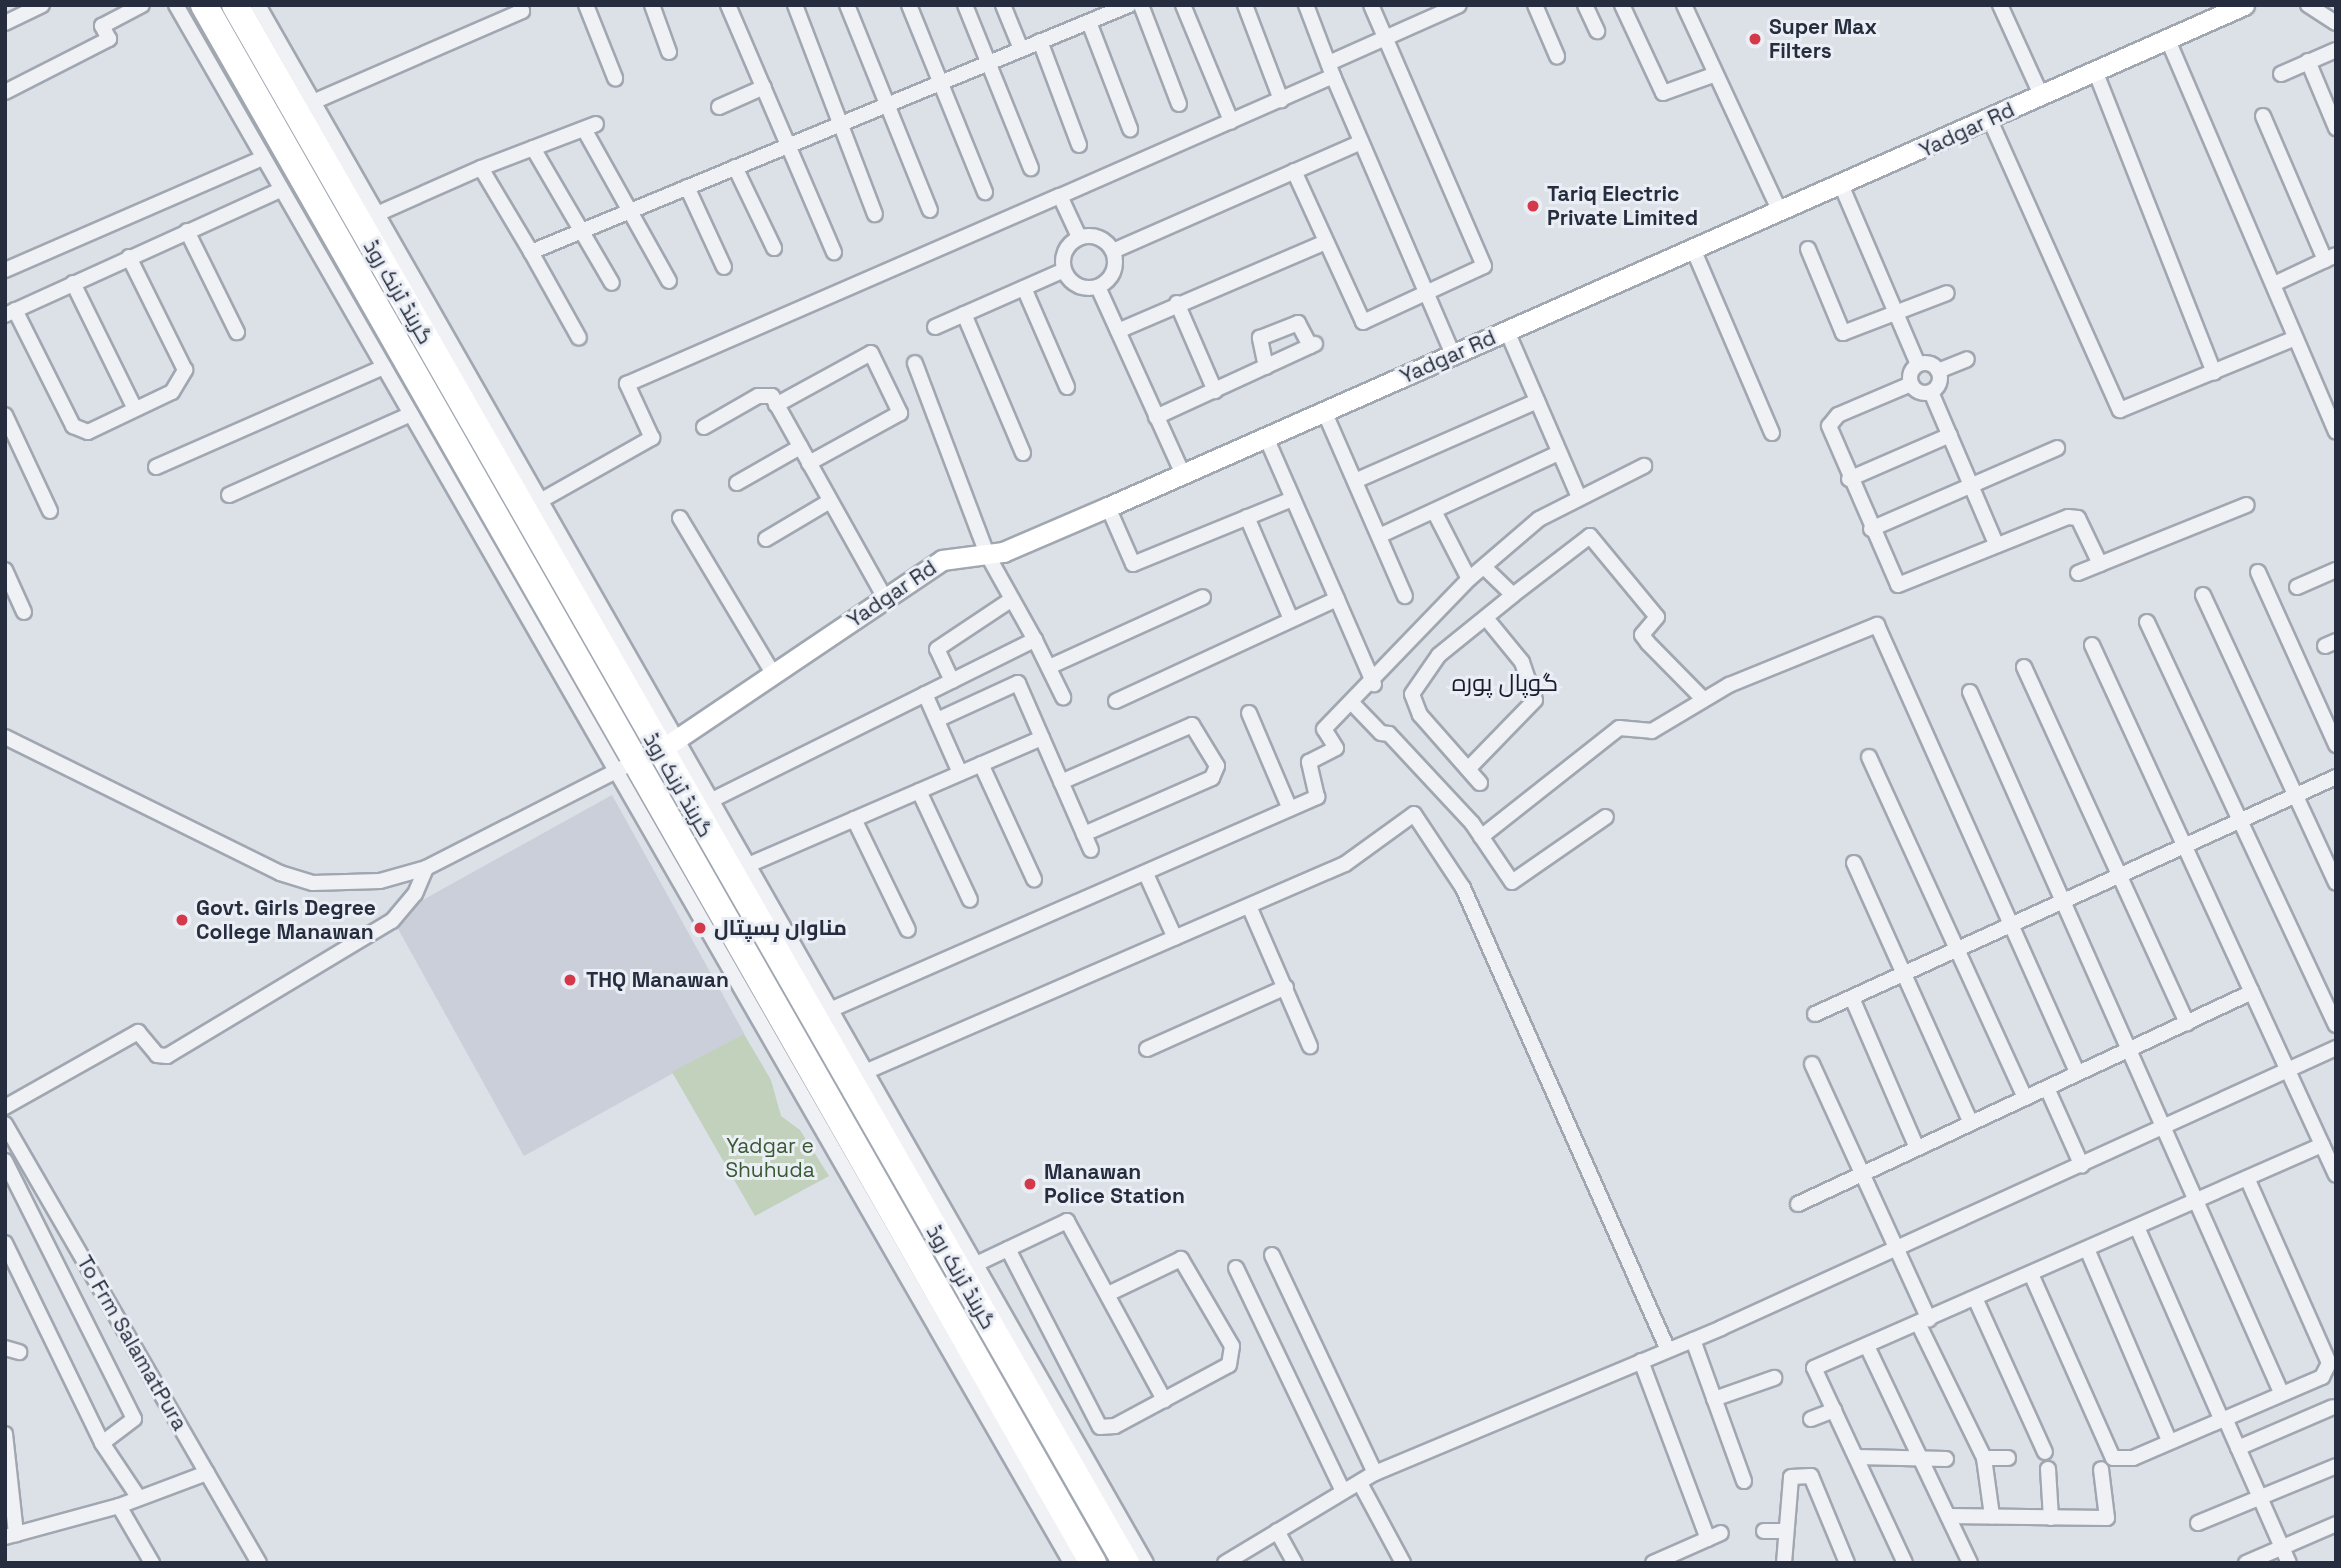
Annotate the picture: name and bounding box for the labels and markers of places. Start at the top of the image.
place label: Super Max Filters [1769,14,1877,64]
marker: Super Max Filters [1747,31,1763,47]
place label: Tariq Electric Private Limited [1547,181,1698,231]
marker: Tariq Electric Private Limited [1525,198,1541,214]
place label: Govt. Girls Degree College Manawan [196,895,377,945]
marker: Govt. Girls Degree College Manawan [174,912,190,928]
place label: مناواں ہسپتال [714,915,847,941]
marker: مناواں ہسپتال [692,920,708,936]
place label: THQ Manawan [586,967,729,993]
marker: THQ Manawan [560,970,580,990]
place label: Manawan Police Station [1044,1159,1185,1209]
marker: Manawan Police Station [1022,1176,1038,1192]

